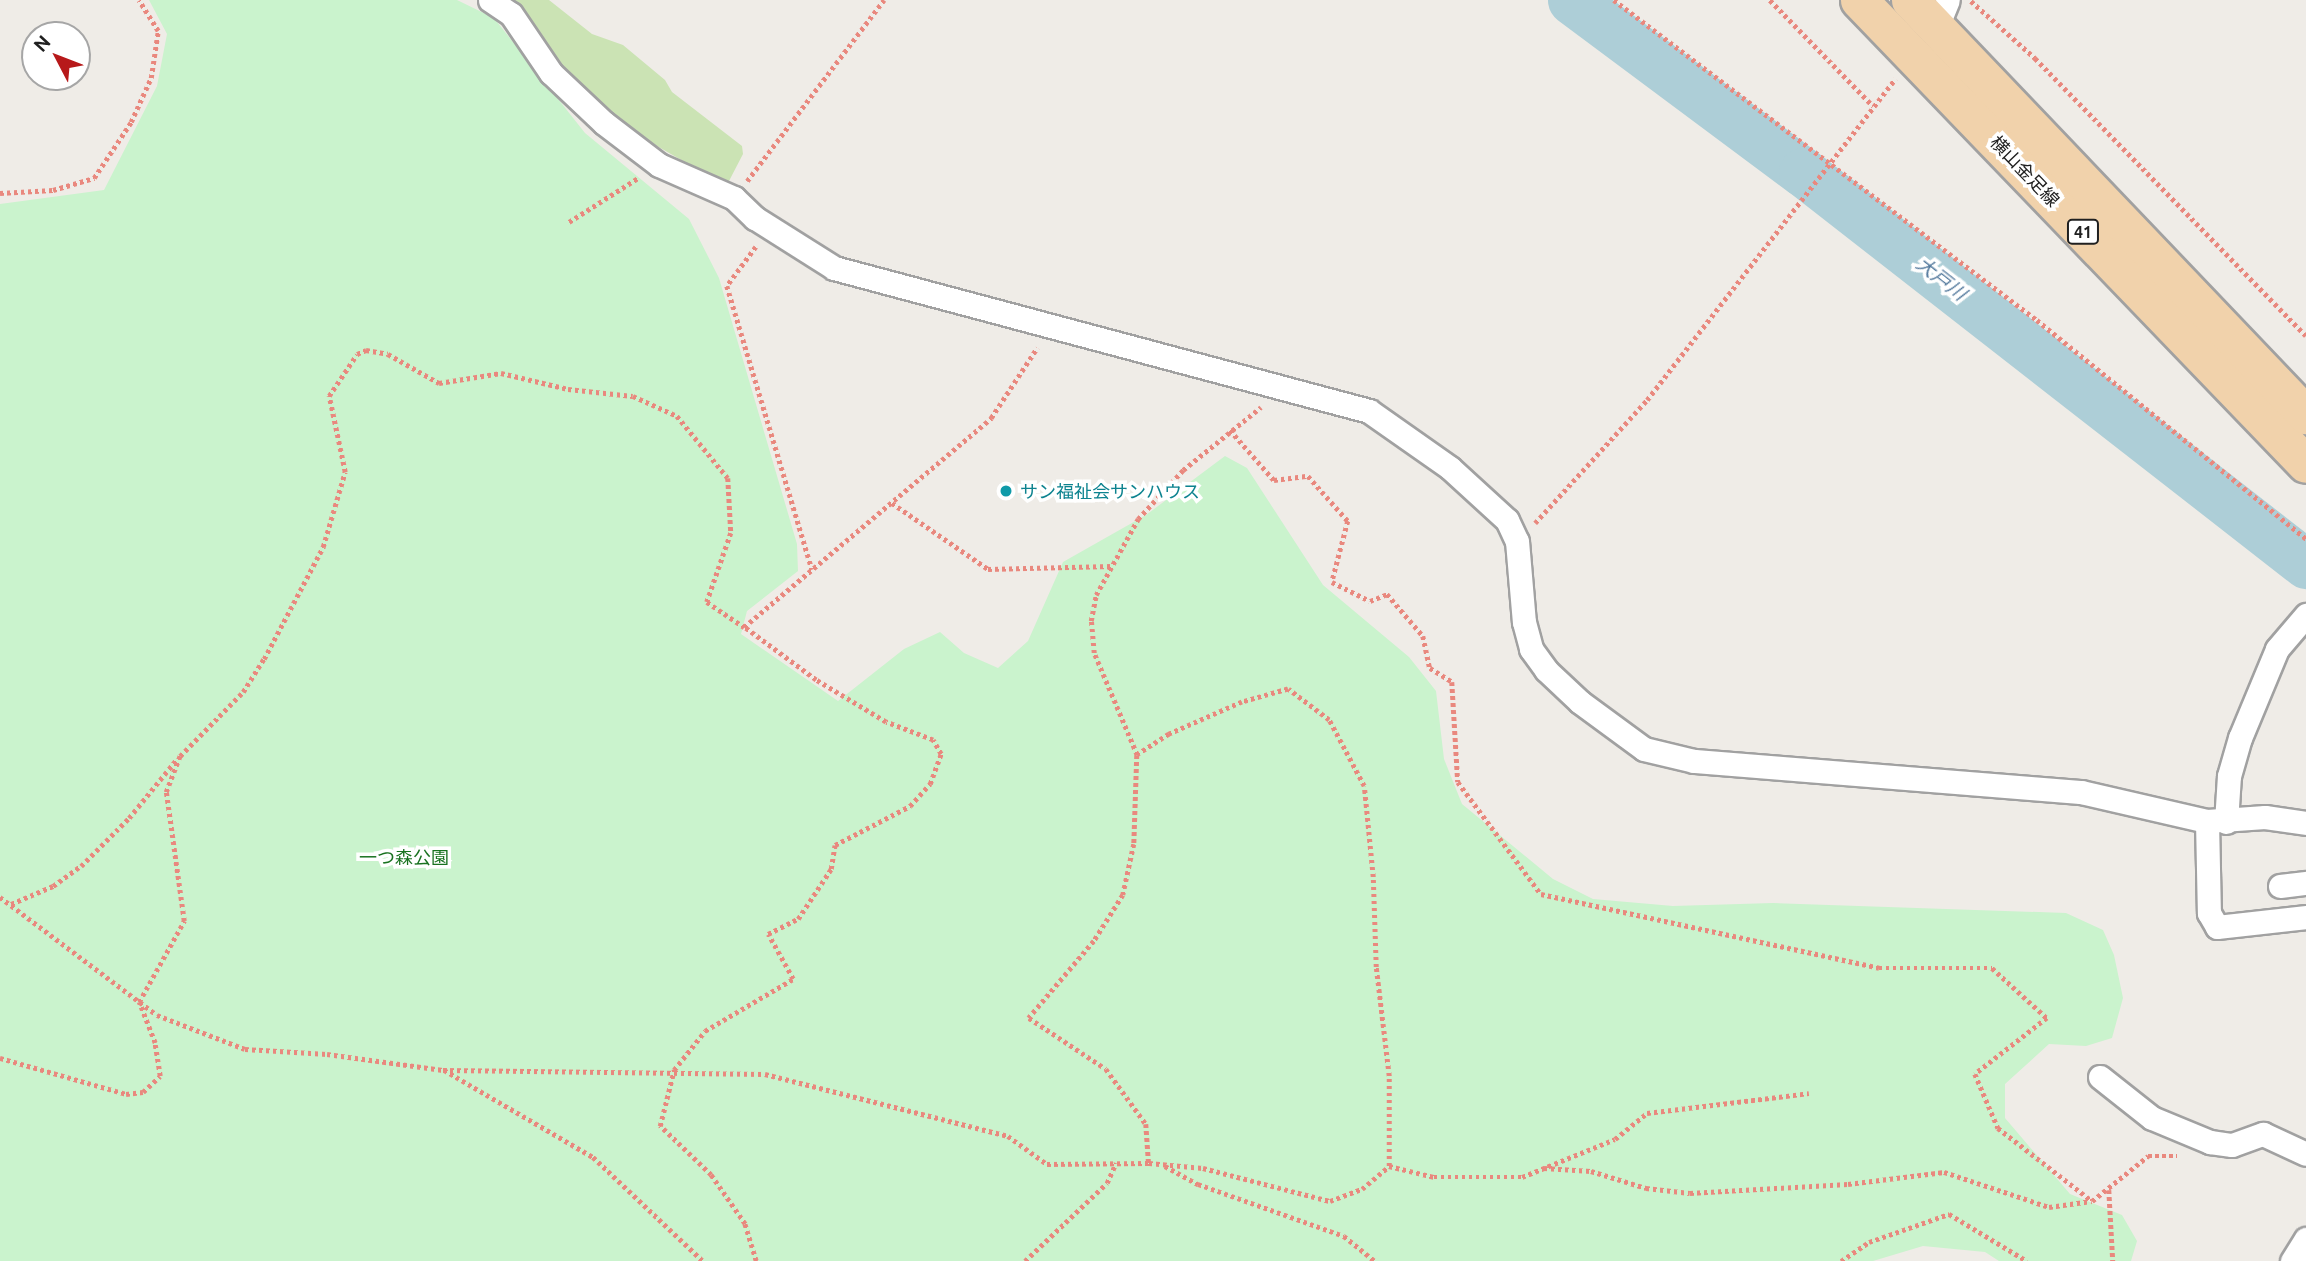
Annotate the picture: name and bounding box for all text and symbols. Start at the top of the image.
north arrow [21,21,91,91]
text: N [29,31,55,56]
street label: 横山金足線 [1986,131,2064,211]
road number: 41 [2066,220,2100,244]
water label: 大戸川 [1912,252,1970,306]
place label: サン福祉会サンハウス [1020,480,1200,502]
marker: サン福祉会サンハウス [998,483,1014,499]
park label: 一つ森公園 [359,846,449,868]

